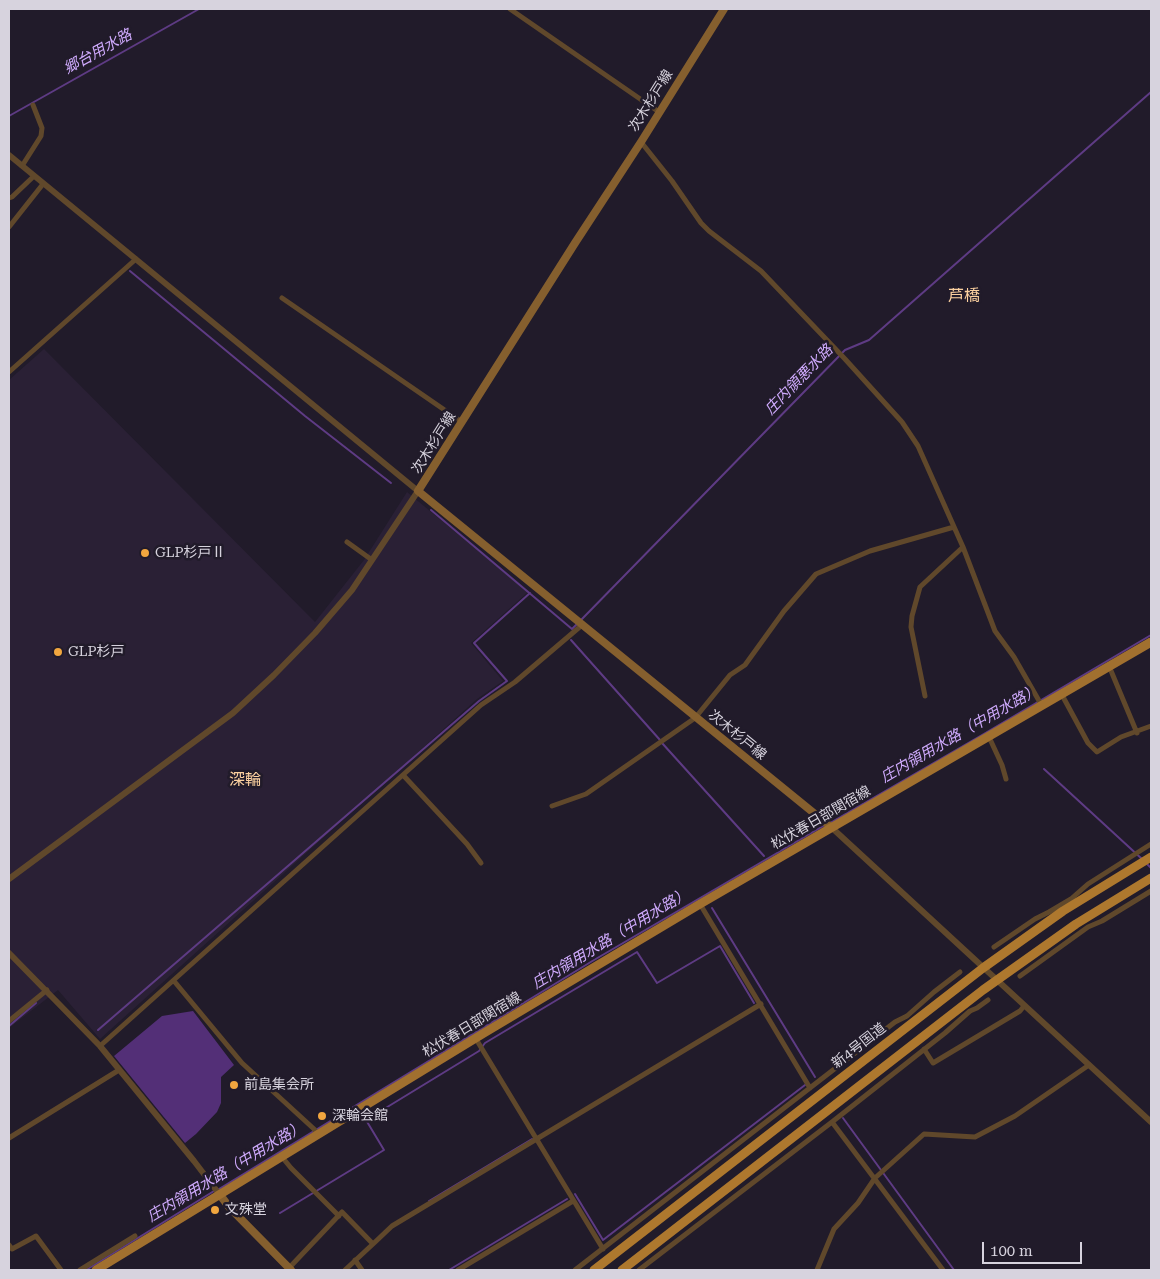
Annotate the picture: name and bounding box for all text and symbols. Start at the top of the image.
water label: 郷台用水路 [61,26,135,78]
street label: 次木杉戸線 [625,67,677,135]
district label: 芦橋 [948,286,980,306]
water label: 庄内領悪水路 [761,341,837,419]
street label: 次木杉戸線 [408,409,460,477]
place label: GLP杉戸Ⅱ [155,545,226,561]
marker: GLP杉戸Ⅱ [139,547,151,559]
place label: GLP杉戸 [68,644,125,660]
marker: GLP杉戸 [52,646,64,658]
water label: 庄内領用水路（中用水路） [878,681,1042,787]
street label: 次木杉戸線 [705,706,769,764]
district label: 深輪 [229,770,261,790]
street label: 松伏春日部関宿線 [768,783,874,853]
water label: 庄内領用水路（中用水路） [529,885,693,993]
street label: 松伏春日部関宿線 [420,989,524,1061]
street label: 新4号国道 [829,1020,889,1072]
place label: 前島集会所 [244,1077,314,1093]
marker: 前島集会所 [228,1079,240,1091]
place label: 深輪会館 [332,1108,388,1124]
marker: 深輪会館 [316,1110,328,1122]
water label: 庄内領用水路（中用水路） [144,1118,308,1226]
place label: 文殊堂 [225,1202,267,1218]
marker: 文殊堂 [209,1204,221,1216]
scale bar [985,1232,1085,1264]
text: 100 m [990,1242,1033,1260]

